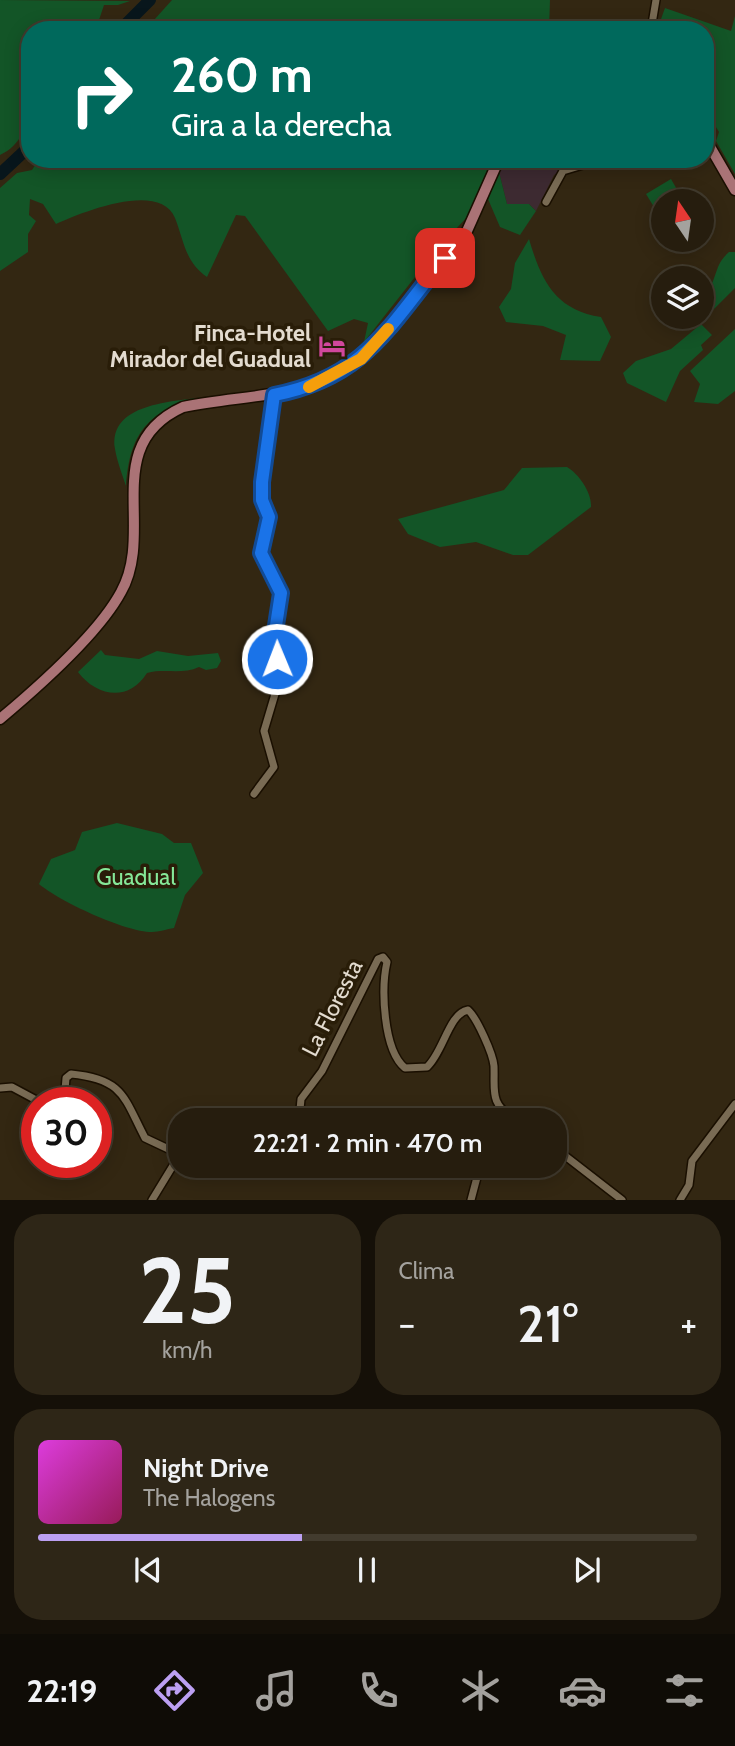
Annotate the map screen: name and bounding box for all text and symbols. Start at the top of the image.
text: 260 m [171,45,313,104]
icon: right [56,49,147,140]
text: Gira a la derecha [171,105,392,144]
north arrow [651,189,714,252]
map controls [651,189,714,329]
pin [415,228,475,288]
icon: arrive [426,239,464,277]
button: layers [651,266,714,329]
place label: Finca-Hotel Mirador del Guadual [110,319,311,373]
hotel icon: Finca-Hotel Mirador del Guadual [317,331,347,361]
position arrow [240,622,314,696]
park label: Guadual [96,863,176,891]
street label: La Floresta [296,955,368,1061]
speed limit sign: 30 [21,1087,112,1178]
text: 22:21 · 2 min · 470 m [253,1127,482,1159]
text: 25 [139,1235,236,1346]
text: Clima [399,1257,454,1285]
text: 21° [517,1292,578,1355]
text: − [399,1300,415,1347]
text: + [680,1300,697,1347]
text: km/h [162,1336,212,1364]
text: Night Drive [143,1452,269,1484]
text: The Halogens [143,1484,275,1512]
icon: previous [129,1551,167,1589]
icon: pause [348,1551,386,1589]
icon: next [568,1551,606,1589]
icon: directions [150,1666,199,1715]
icon: music [252,1666,301,1715]
icon: phone [354,1666,403,1715]
icon: climate [456,1666,505,1715]
icon: car [558,1666,607,1715]
icon: filters [660,1666,709,1715]
text: 22:19 [26,1671,97,1710]

